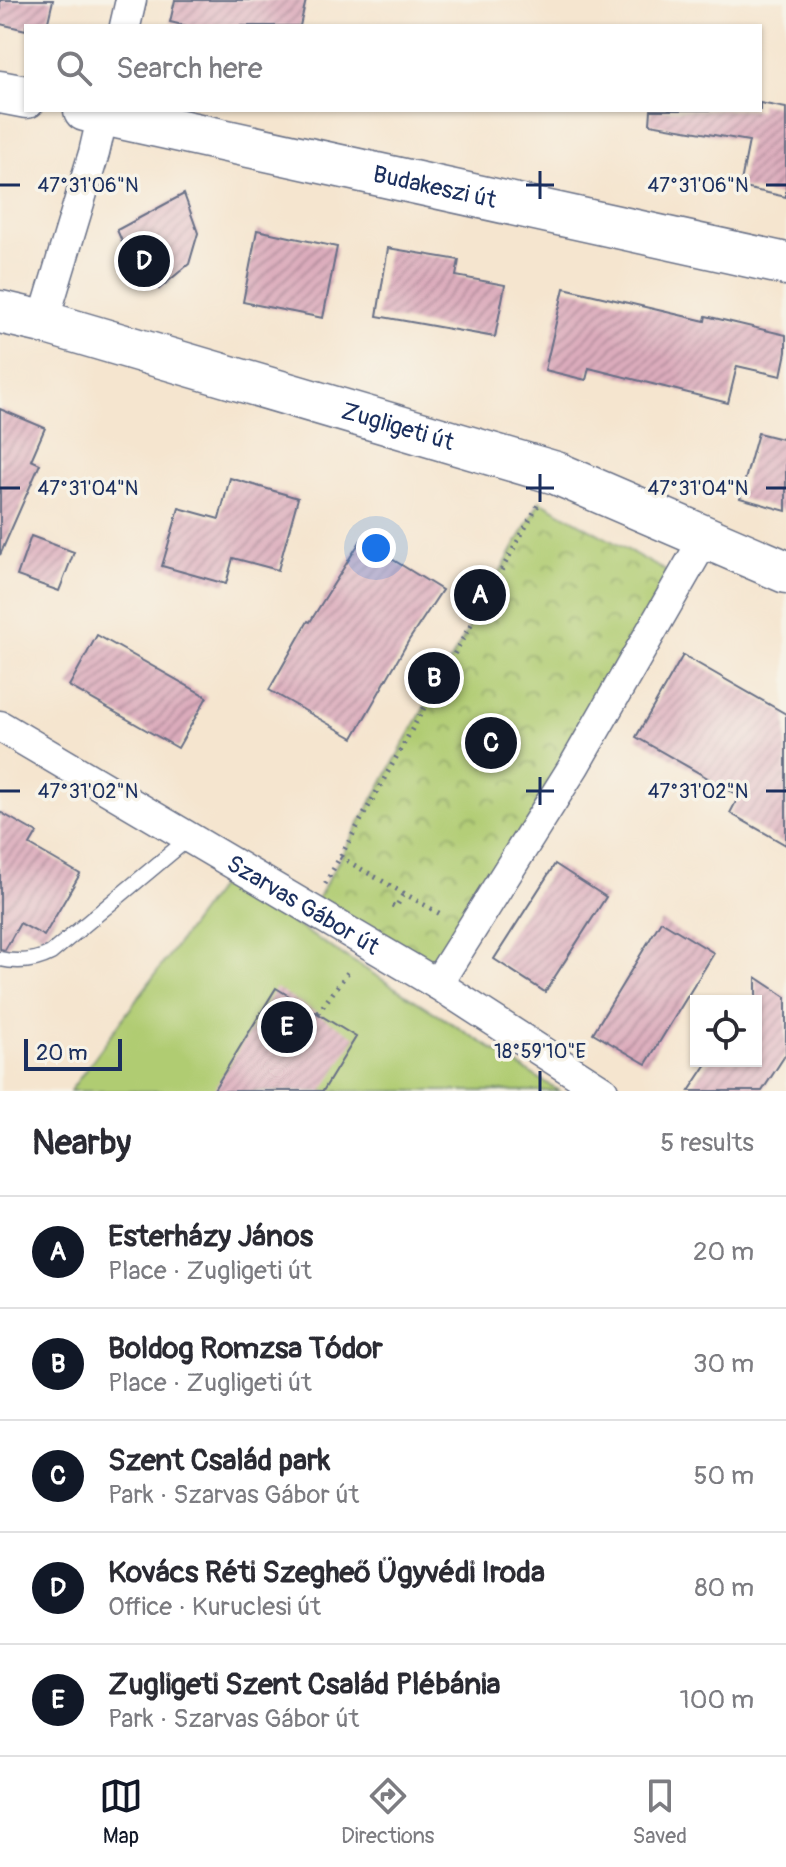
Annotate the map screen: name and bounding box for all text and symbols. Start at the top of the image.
search box [24,24,762,112]
icon: search [52,46,96,90]
text: Search here [116,50,263,87]
street label: Budakeszi út [370,160,499,215]
text: 47°31'06"N [38,173,138,198]
text: 47°31'06"N [648,173,748,198]
pin: D [118,231,170,291]
street label: Zugligeti út [338,397,458,457]
text: 47°31'04"N [38,476,138,501]
text: 47°31'04"N [648,476,748,501]
your location [356,528,396,568]
pin: A [454,565,506,625]
pin: B [408,648,460,708]
pin: C [465,713,517,773]
text: 47°31'02"N [38,779,138,804]
text: 47°31'02"N [648,779,748,804]
street label: Szarvas Gábor út [221,849,385,962]
map controls [690,995,762,1067]
button: locate [690,995,762,1067]
pin: E [261,997,313,1057]
scale bar [24,1035,122,1071]
text: 20 m [36,1039,88,1067]
text: 18°59'10"E [494,1039,586,1064]
text: Nearby [32,1122,131,1165]
text: 5 results [660,1127,754,1159]
text: Esterházy János [108,1218,313,1255]
text: A [50,1236,66,1268]
text: 20 m [693,1236,754,1268]
text: Place · Zugligeti út [108,1255,312,1287]
text: Boldog Romzsa Tódor [108,1330,383,1367]
text: B [51,1348,65,1380]
text: 30 m [693,1348,754,1380]
text: Place · Zugligeti út [108,1367,312,1399]
text: Szent Család park [108,1442,330,1479]
text: C [50,1460,66,1492]
text: 50 m [693,1460,754,1492]
text: Park · Szarvas Gábor út [108,1479,359,1511]
text: Kovács Réti Szegheő Ügyvédi Iroda [108,1554,545,1591]
text: D [50,1572,66,1604]
text: 80 m [694,1572,754,1604]
text: Office · Kuruclesi út [108,1591,321,1623]
text: Zugligeti Szent Család Plébánia [108,1666,500,1703]
text: E [51,1684,65,1716]
text: 100 m [680,1684,754,1716]
text: Park · Szarvas Gábor út [108,1703,359,1735]
tab: Map [99,1774,143,1850]
tab: Directions [341,1774,434,1850]
tab: Saved [632,1774,687,1850]

